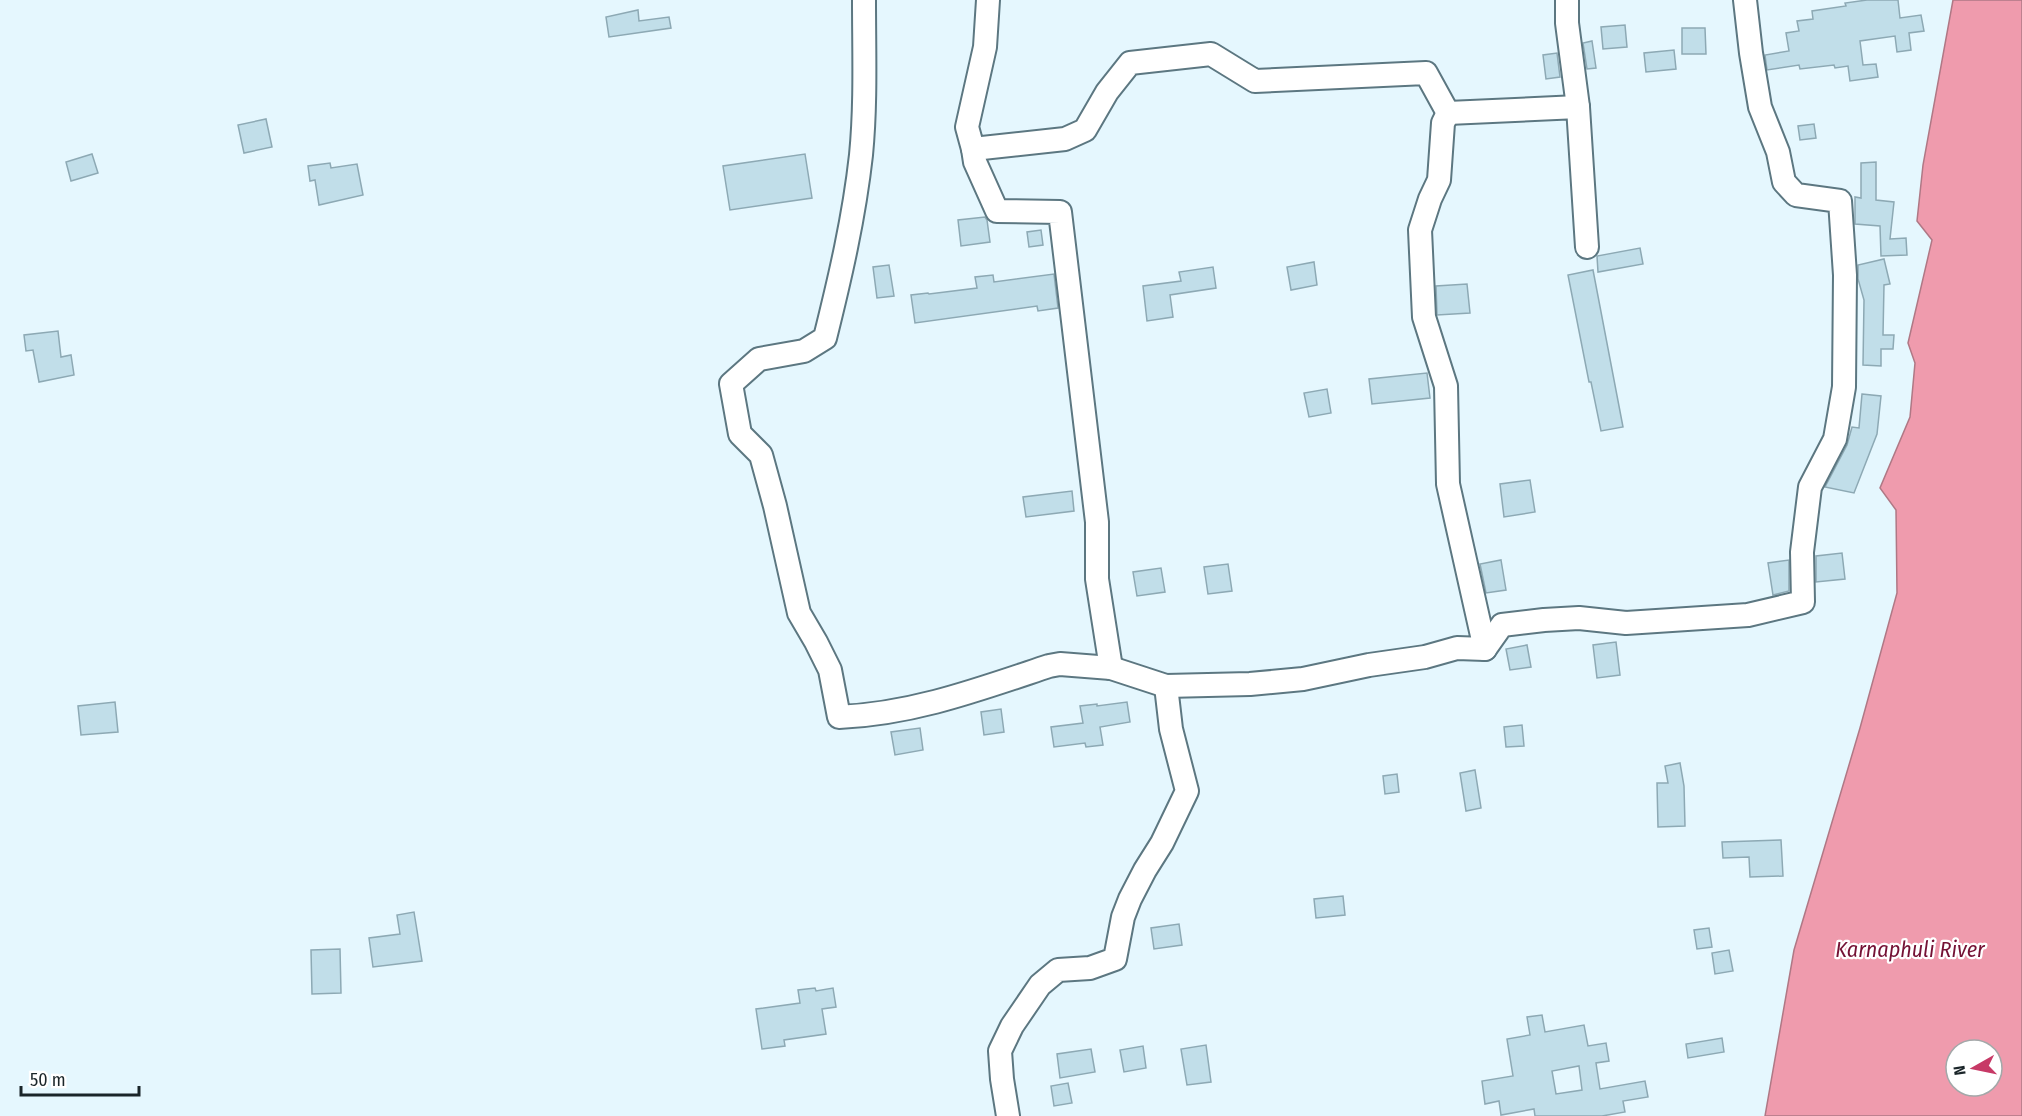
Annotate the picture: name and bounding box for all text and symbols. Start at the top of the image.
water label: Karnaphuli River [1835,936,1986,963]
north arrow [1944,1038,2004,1098]
scale bar [21,1059,140,1097]
text: N [1950,1064,1970,1076]
text: 50 m [30,1069,66,1091]

